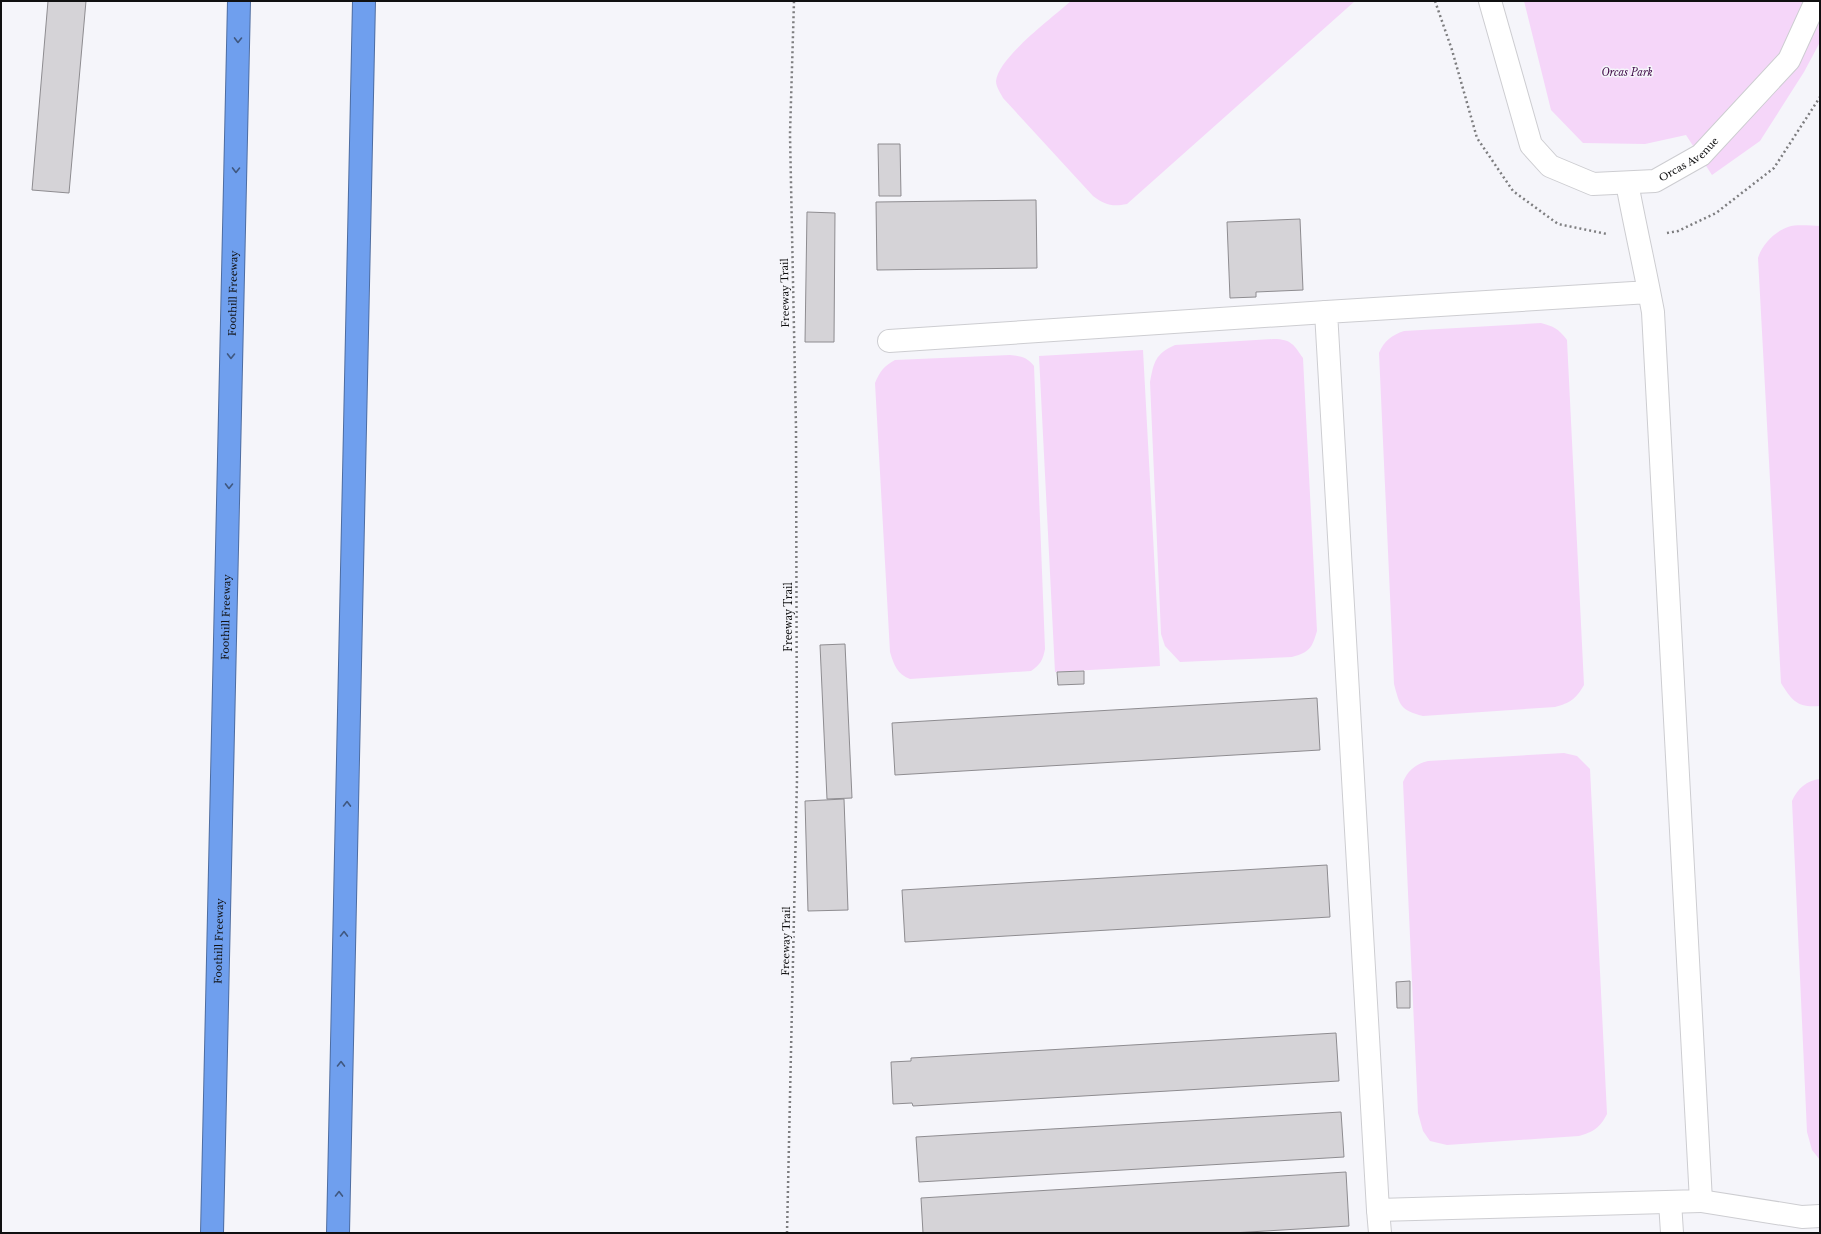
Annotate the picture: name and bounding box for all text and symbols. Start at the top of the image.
one-way arrow [234,37,243,43]
park label: Orcas Park [1601,66,1653,79]
street label: Orcas Avenue [1656,134,1721,184]
one-way arrow [231,167,240,173]
street label: Foothill Freeway [225,250,240,336]
street label: Freeway Trail [778,258,792,328]
one-way arrow [227,353,236,359]
one-way arrow [224,483,233,489]
street label: Foothill Freeway [218,574,233,660]
street label: Freeway Trail [782,582,795,652]
one-way arrow [343,801,351,807]
street label: Foothill Freeway [211,898,226,984]
street label: Freeway Trail [779,906,793,976]
one-way arrow [340,931,348,937]
one-way arrow [337,1061,345,1067]
one-way arrow [334,1191,343,1197]

